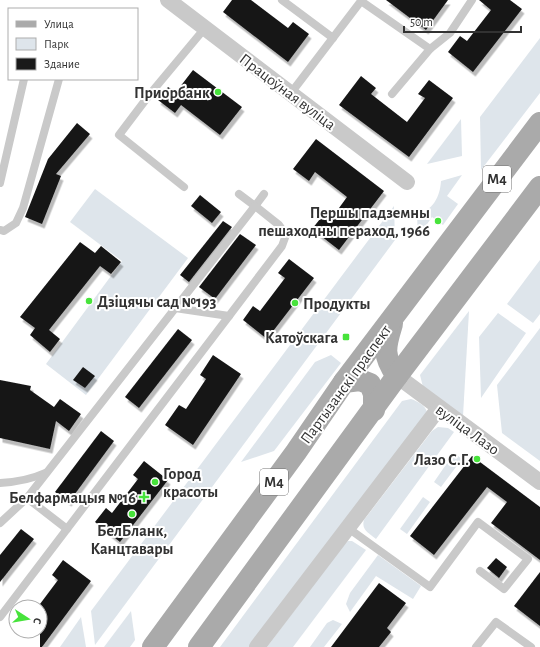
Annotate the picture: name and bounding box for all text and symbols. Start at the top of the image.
legend [8,8,138,80]
scale bar [404,8,521,34]
text: 50 m [410,16,433,28]
text: Улица [44,18,74,30]
text: Парк [44,38,69,50]
street label: Працоўная вуліца [236,51,338,134]
text: Здание [44,58,80,70]
place label: Приорбанк [134,85,210,101]
marker: Приорбанк [213,87,223,97]
road number: М4 [483,166,511,192]
place label: Першы падземны пешаходны пераход, 1966 [258,205,430,239]
marker: Першы падземны пешаходны пераход, 1966 [433,216,443,226]
place label: Дзіцячы сад №193 [97,294,217,310]
marker: Дзіцячы сад №193 [84,296,94,306]
place label: Продукты [303,296,371,313]
marker: Продукты [290,298,300,308]
street label: Партызанскі праспект [298,322,394,447]
place label: Катоўскага [265,330,338,347]
marker: Катоўскага [341,332,351,342]
street label: вуліца Лазо [432,402,502,459]
place label: Лазо С.Г. [414,452,469,468]
marker: Лазо С.Г. [472,454,482,464]
place label: Город красоты [163,466,218,500]
road number: М4 [260,469,288,495]
marker: Город красоты [150,477,160,487]
place label: Белфармацыя №16 [9,490,136,506]
marker: Белфармацыя №16 [139,492,149,502]
marker: БелБланк, Канцтавары [127,509,137,519]
place label: БелБланк, Канцтавары [90,523,174,557]
north arrow [8,599,48,639]
text: С [31,617,43,625]

